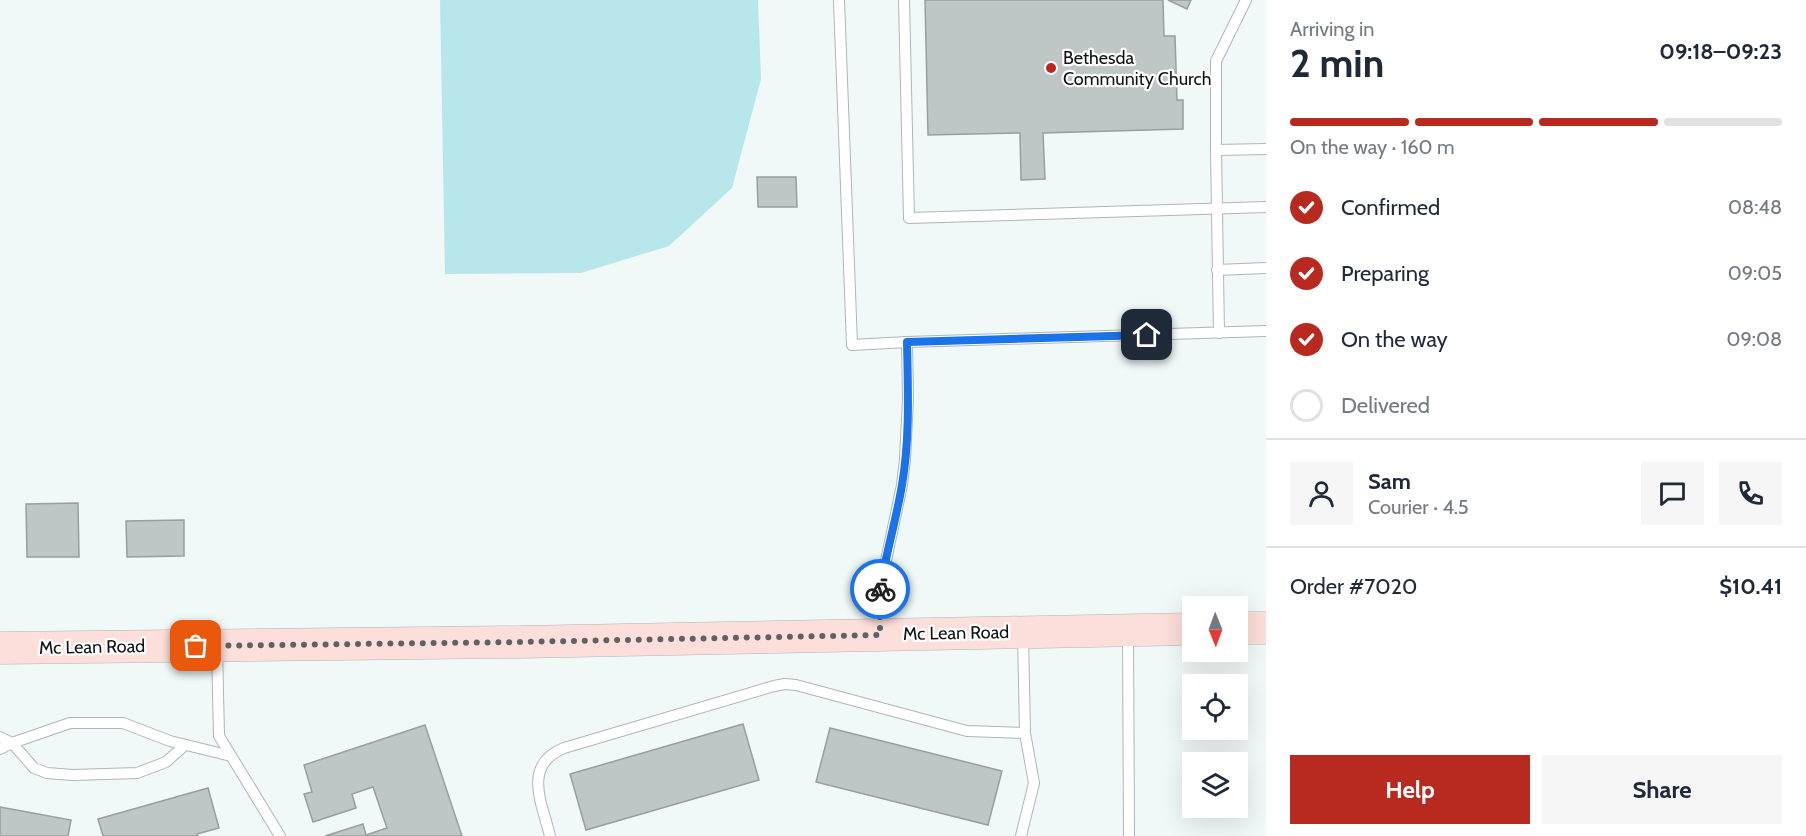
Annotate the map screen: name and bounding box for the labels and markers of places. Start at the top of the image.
place label: Bethesda Community Church [1063,47,1211,90]
marker: Bethesda Community Church [1044,61,1058,75]
pin [1121,309,1172,360]
pin [170,620,221,671]

